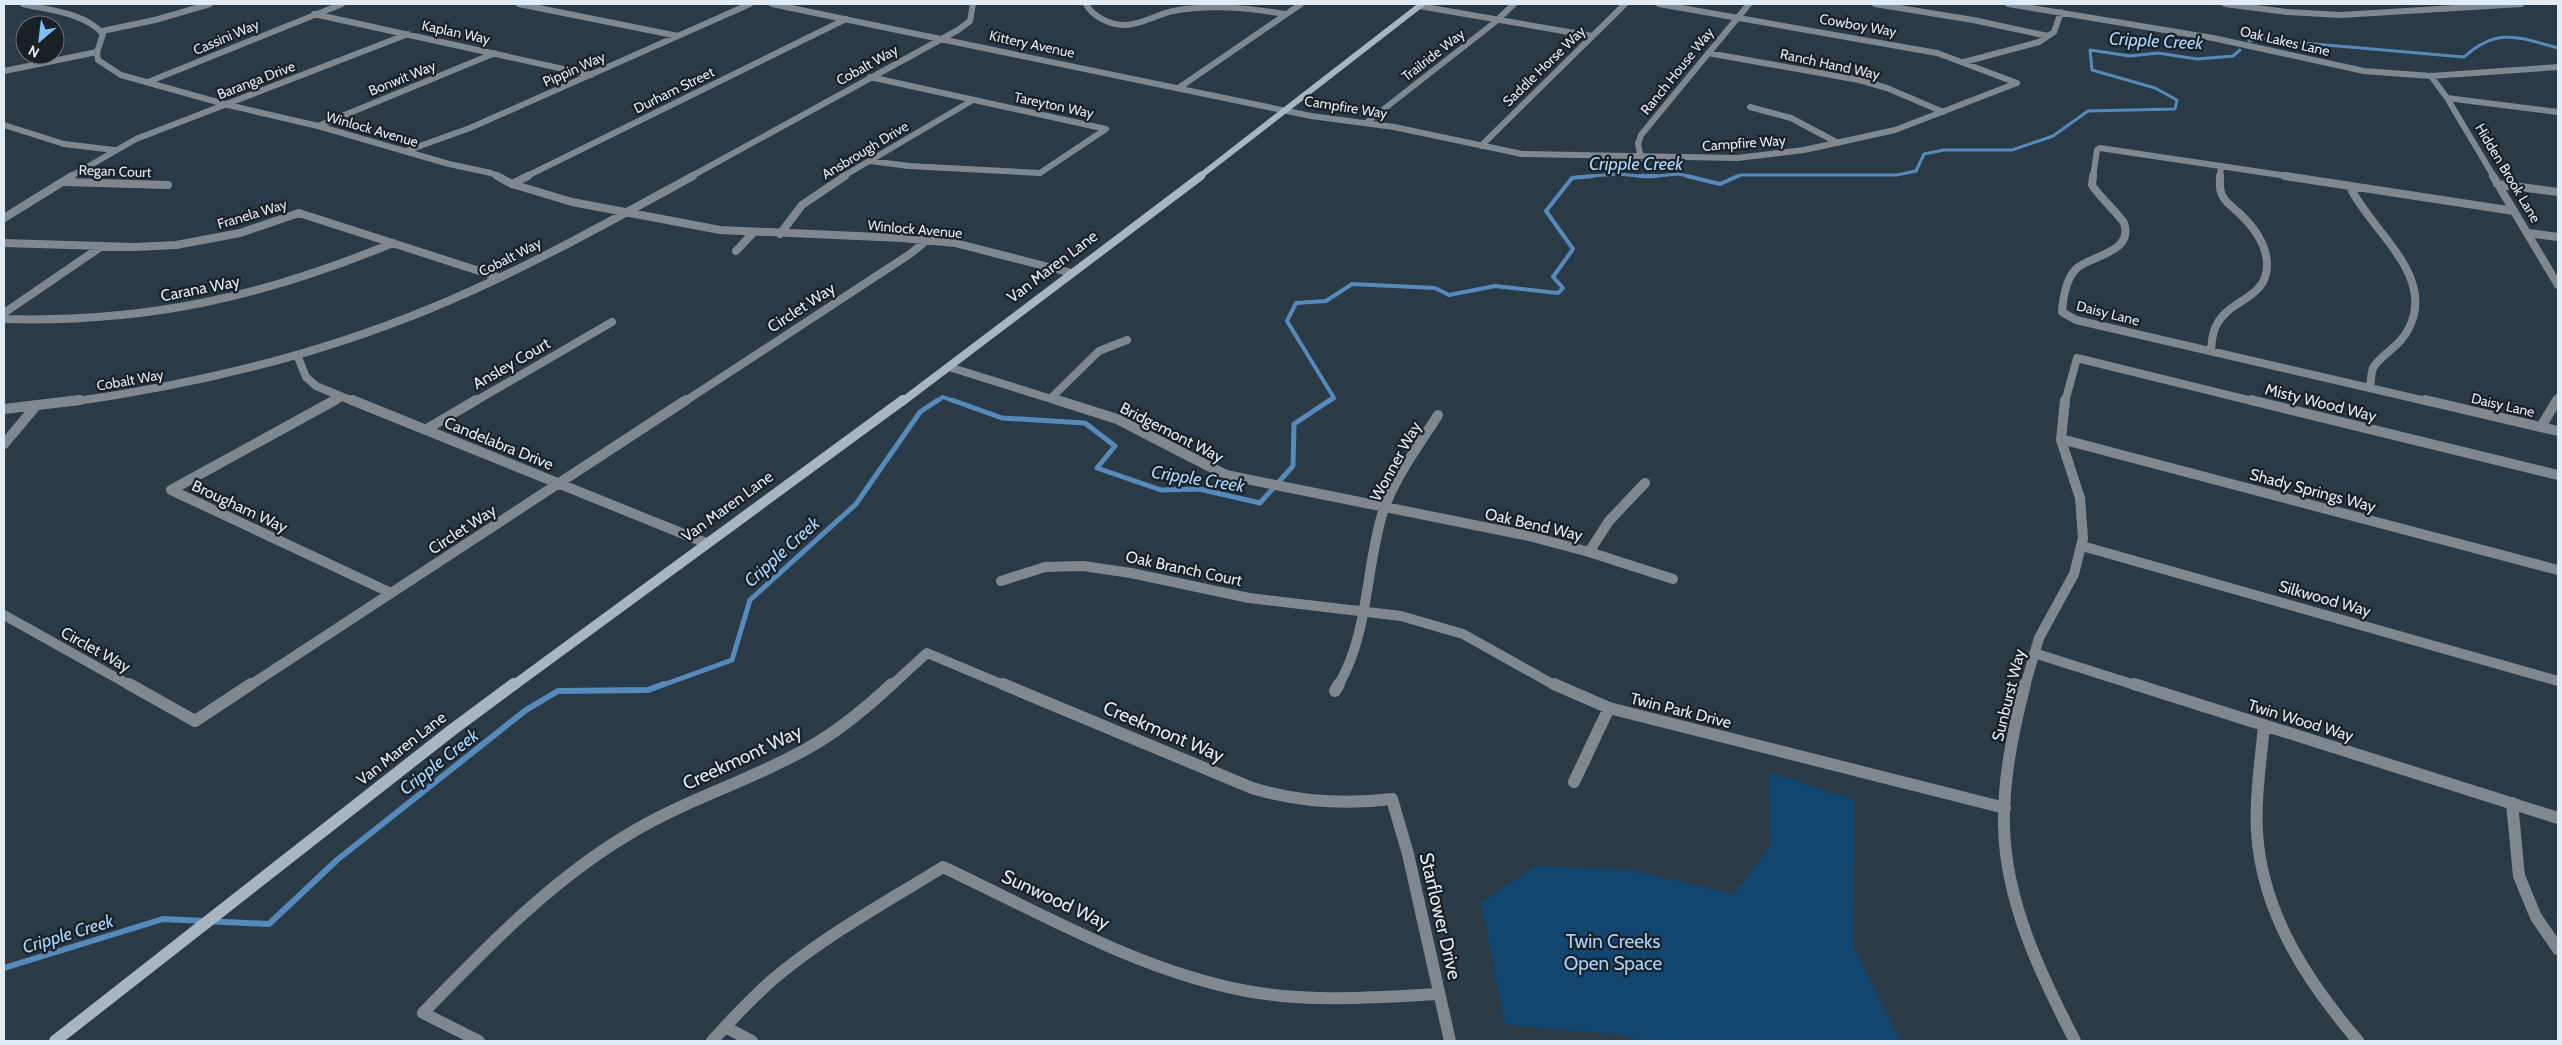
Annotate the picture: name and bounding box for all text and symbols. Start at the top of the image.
street label: Cowboy Way [1818,9,1898,41]
north arrow [15,15,65,65]
street label: Cassini Way [190,15,262,59]
street label: Kaplan Way [420,16,492,48]
street label: Saddle Horse Way [1499,22,1589,110]
street label: Oak Lakes Lane [2238,22,2332,60]
street label: Ranch House Way [1636,24,1718,118]
street label: Trailride Way [1398,25,1468,85]
street label: Kittery Avenue [988,26,1076,62]
water label: Cripple Creek [2108,28,2205,55]
text: N [25,41,42,62]
street label: Cobalt Way [833,41,901,89]
street label: Ranch Hand Way [1779,45,1881,83]
street label: Pippin Way [540,47,608,91]
street label: Bonwit Way [366,56,438,100]
street label: Baranga Drive [214,57,298,103]
street label: Durham Street [631,63,718,117]
street label: Tareyton Way [1012,88,1096,122]
street label: Campfire Way [1303,92,1389,122]
street label: Winlock Avenue [324,107,420,151]
street label: Ansbrough Drive [818,117,912,183]
street label: Hidden Brook Lane [2471,120,2545,226]
street label: Campfire Way [1702,131,1786,155]
water label: Cripple Creek [1589,153,1684,175]
street label: Regan Court [78,161,152,181]
street label: Franela Way [215,195,289,233]
street label: Winlock Avenue [867,216,963,242]
street label: Van Maren Lane [1003,226,1101,307]
street label: Cobalt Way [476,234,544,280]
street label: Carana Way [159,272,241,305]
street label: Circlet Way [764,279,839,336]
street label: Daisy Lane [2075,296,2141,330]
street label: Ansley Court [469,333,554,393]
street label: Cobalt Way [95,365,165,395]
street label: Misty Wood Way [2263,379,2379,426]
street label: Daisy Lane [2470,389,2536,421]
street label: Bridgemont Way [1117,398,1227,467]
street label: Candelabra Drive [441,413,556,474]
street label: Wonner Way [1366,418,1425,504]
water label: Cripple Creek [1150,461,1247,497]
street label: Shady Springs Way [2248,465,2378,516]
street label: Van Maren Lane [678,467,777,546]
street label: Brougham Way [189,476,291,537]
street label: Circlet Way [425,501,500,558]
street label: Oak Bend Way [1483,504,1585,545]
water label: Cripple Creek [740,511,825,592]
street label: Oak Branch Court [1124,547,1244,590]
street label: Silkwood Way [2277,576,2373,621]
street label: Circlet Way [58,623,134,676]
street label: Sunburst Way [1988,647,2029,743]
street label: Twin Park Drive [1629,689,1733,732]
street label: Twin Wood Way [2246,695,2356,746]
street label: Creekmont Way [1100,696,1228,767]
street label: Van Maren Lane [353,708,450,789]
street label: Creekmont Way [679,720,806,795]
water label: Cripple Creek [395,724,484,800]
street label: Starflower Drive [1415,850,1466,982]
street label: Sunwood Way [998,864,1114,935]
water label: Cripple Creek [20,909,117,958]
park label: Twin Creeks Open Space [1564,930,1663,975]

